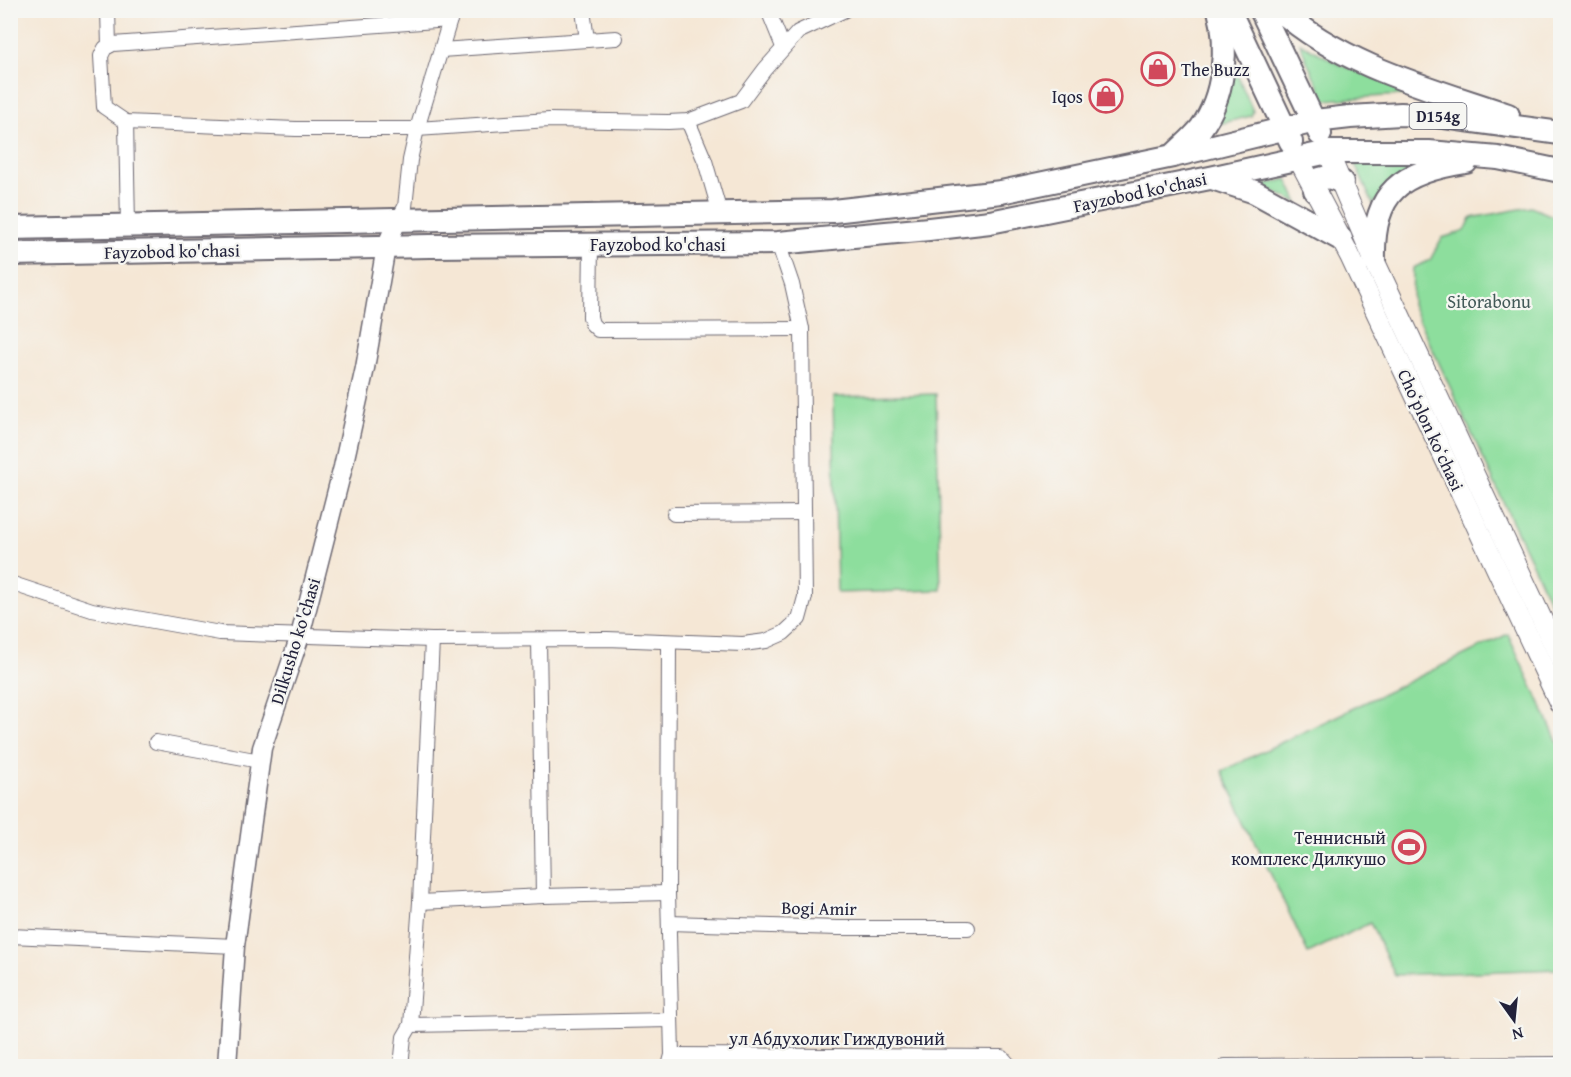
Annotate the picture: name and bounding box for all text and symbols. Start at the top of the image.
shop icon: The Buzz [1140,51,1176,87]
place label: The Buzz [1181,56,1249,83]
shop icon: Iqos [1088,78,1124,114]
place label: Iqos [1052,83,1083,110]
road number: D154g [1410,103,1466,129]
street label: Fayzobod ko'chasi [1071,165,1209,219]
street label: Fayzobod ko'chasi [590,231,726,258]
street label: Fayzobod ko'chasi [104,236,240,266]
park label: Sitorabonu [1447,288,1531,315]
street label: Choʻplon koʻchasi [1391,365,1471,495]
street label: Dilkusho ko'chasi [263,574,327,708]
place label: Теннисный комплекс Дилкушо [1231,824,1386,872]
sports icon: Теннисный комплекс Дилкушо [1391,829,1427,865]
street label: Bogi Amir [781,894,858,922]
north arrow [1484,990,1544,1050]
text: N [1509,1022,1526,1048]
street label: ул Абдухолик Гиждувоний [728,1025,945,1052]

